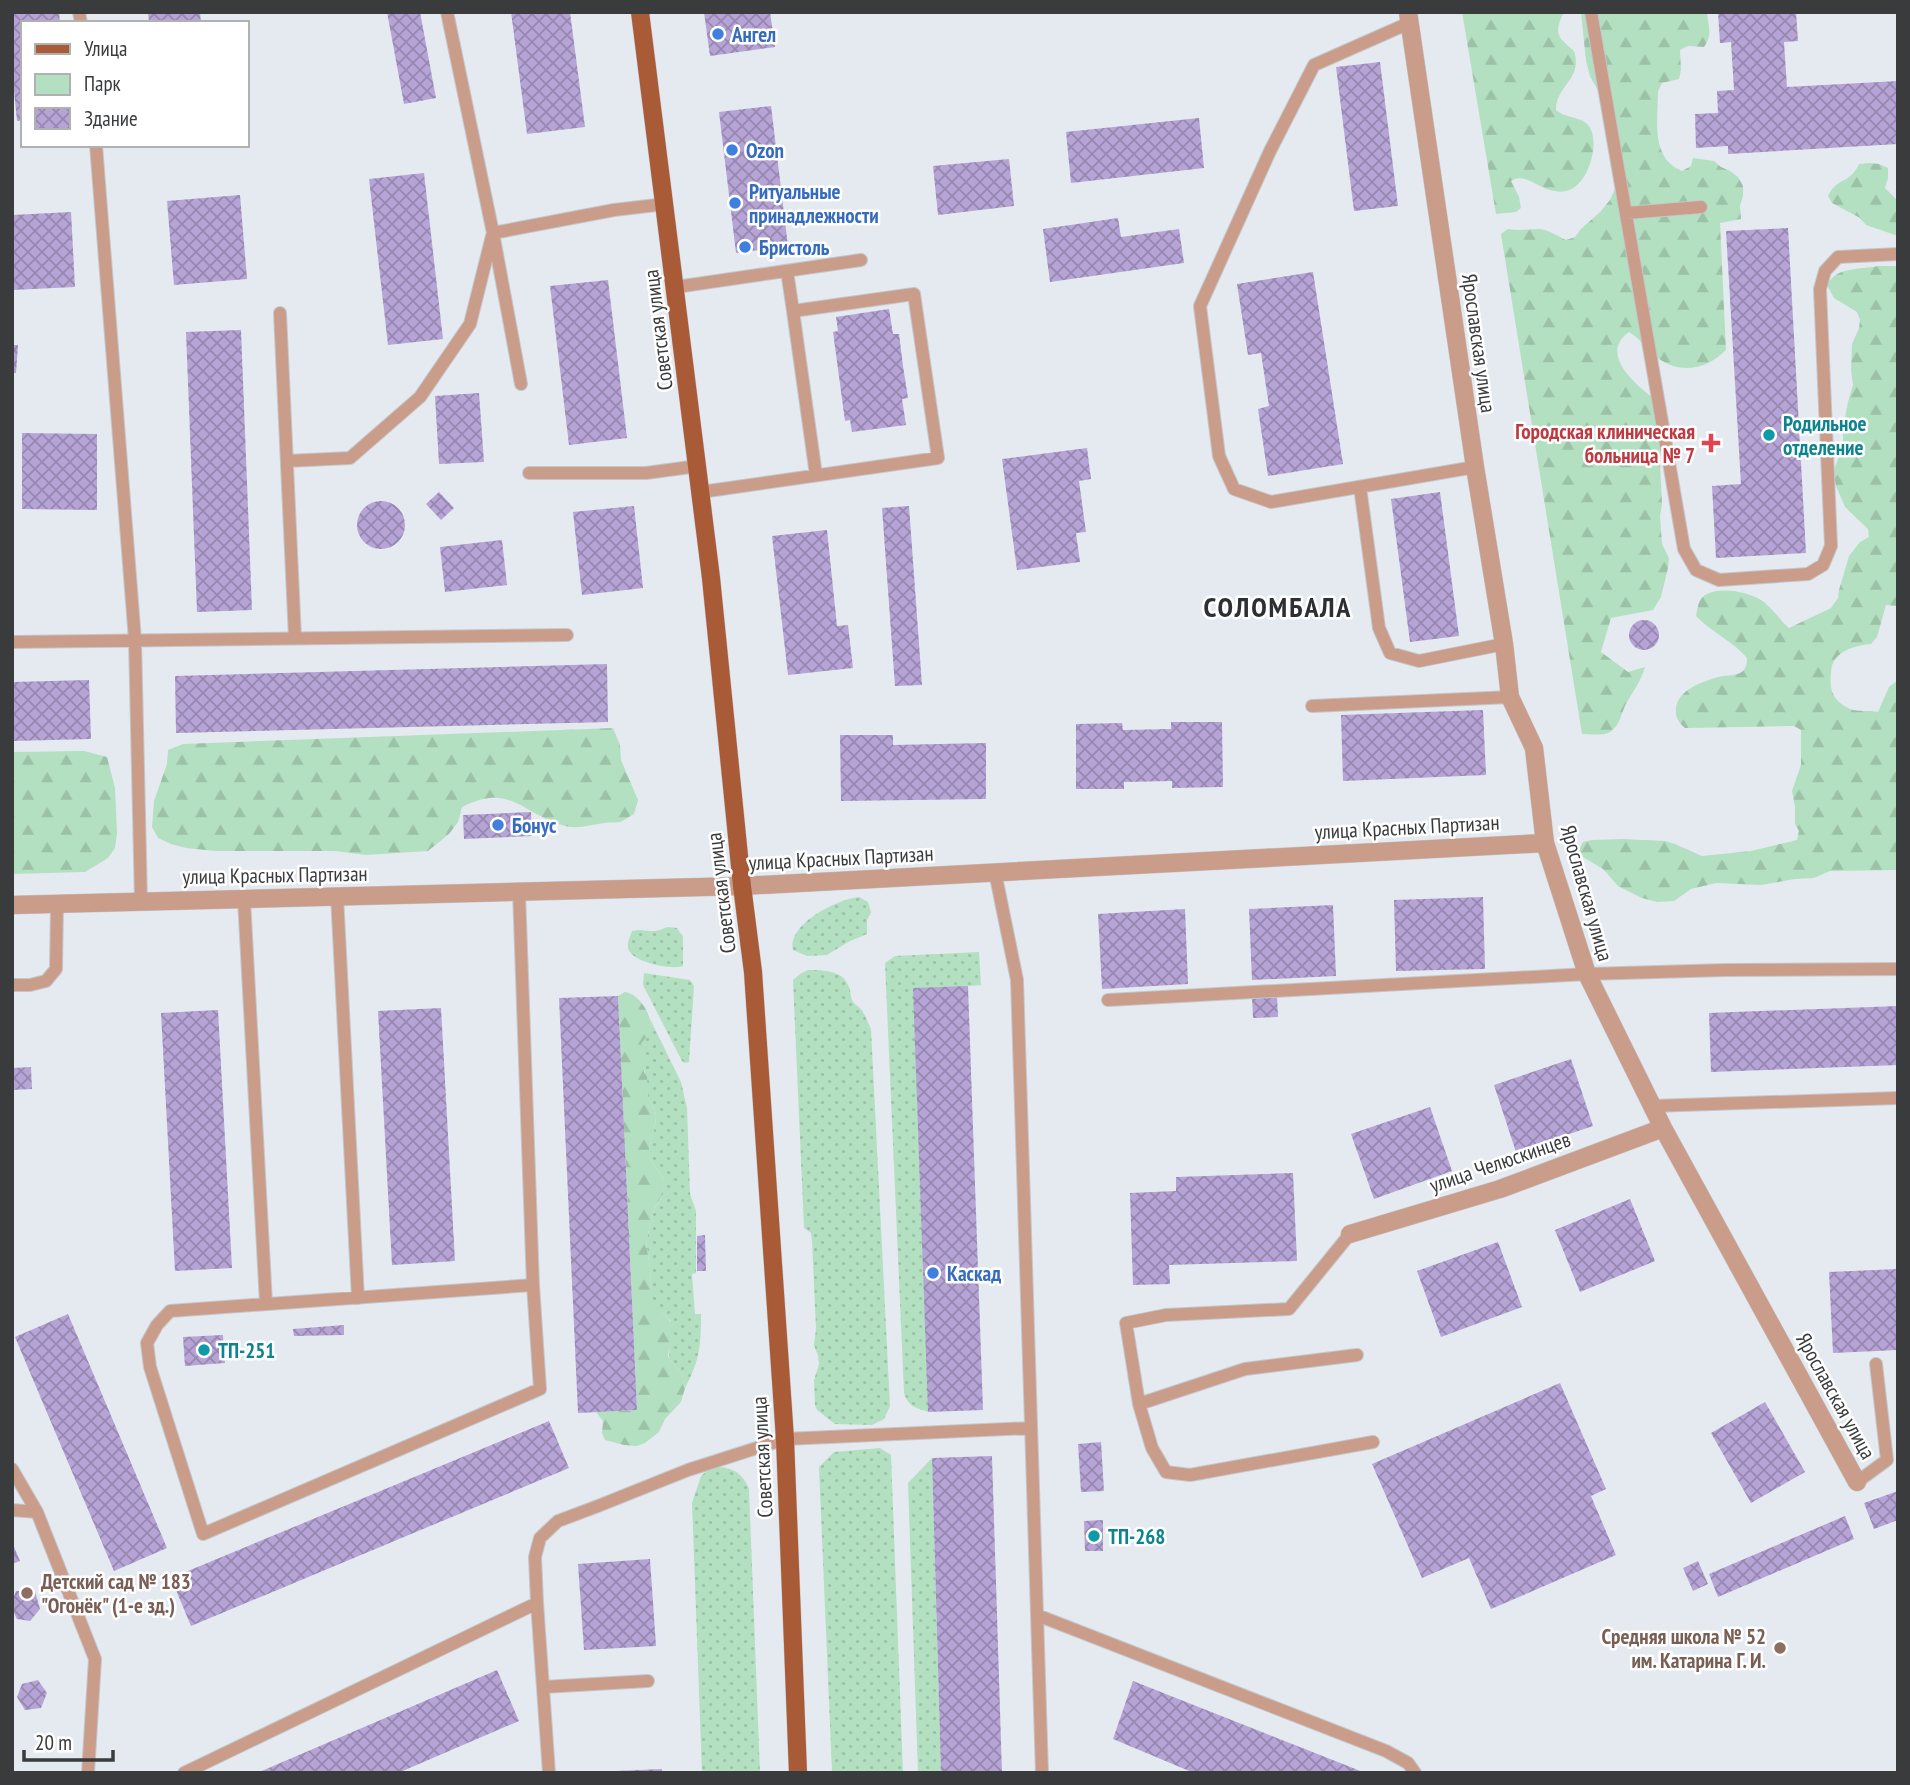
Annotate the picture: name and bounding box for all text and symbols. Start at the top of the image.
legend [21,21,248,147]
place label: Ангел [731,21,776,48]
marker: Ангел [710,26,726,42]
text: Улица [84,35,127,62]
text: Парк [84,70,121,97]
text: Здание [84,105,138,132]
place label: Ozon [746,137,784,164]
marker: Ozon [724,142,740,158]
place label: Ритуальные принадлежности [749,178,879,229]
marker: Ритуальные принадлежности [727,195,743,211]
place label: Бристоль [759,234,830,261]
marker: Бристоль [737,239,753,255]
street label: Советская улица [637,268,679,392]
street label: Ярославская улица [1456,272,1502,414]
place label: Родильное отделение [1783,410,1867,461]
place label: Городская клиническая больница № 7 [1515,418,1695,469]
marker: Родильное отделение [1761,427,1777,443]
marker: Городская клиническая больница № 7 [1701,433,1721,453]
district label: СОЛОМБАЛА [1204,588,1352,625]
street label: улица Красных Партизан [1314,809,1500,845]
place label: Бонус [512,812,557,839]
marker: Бонус [490,817,506,833]
street label: Ярославская улица [1555,822,1619,964]
street label: Советская улица [700,831,742,955]
street label: улица Красных Партизан [748,840,934,876]
street label: улица Красных Партизан [182,860,368,890]
street label: улица Челюскинцев [1426,1125,1574,1199]
place label: Каскад [947,1260,1001,1287]
marker: Каскад [925,1265,941,1281]
street label: Ярославская улица [1790,1328,1882,1464]
place label: ТП-251 [218,1337,275,1364]
marker: ТП-251 [196,1342,212,1358]
street label: Советская улица [745,1396,779,1518]
place label: ТП-268 [1108,1523,1165,1550]
marker: ТП-268 [1086,1528,1102,1544]
place label: Детский сад № 183 "Огонёк" (1-е зд.) [41,1568,191,1619]
marker: Детский сад № 183 "Огонёк" (1-е зд.) [19,1585,35,1601]
place label: Средняя школа № 52 им. Катарина Г. И. [1602,1623,1766,1674]
marker: Средняя школа № 52 им. Катарина Г. И. [1772,1640,1788,1656]
scale bar [24,1718,114,1762]
text: 20 m [35,1729,72,1756]

